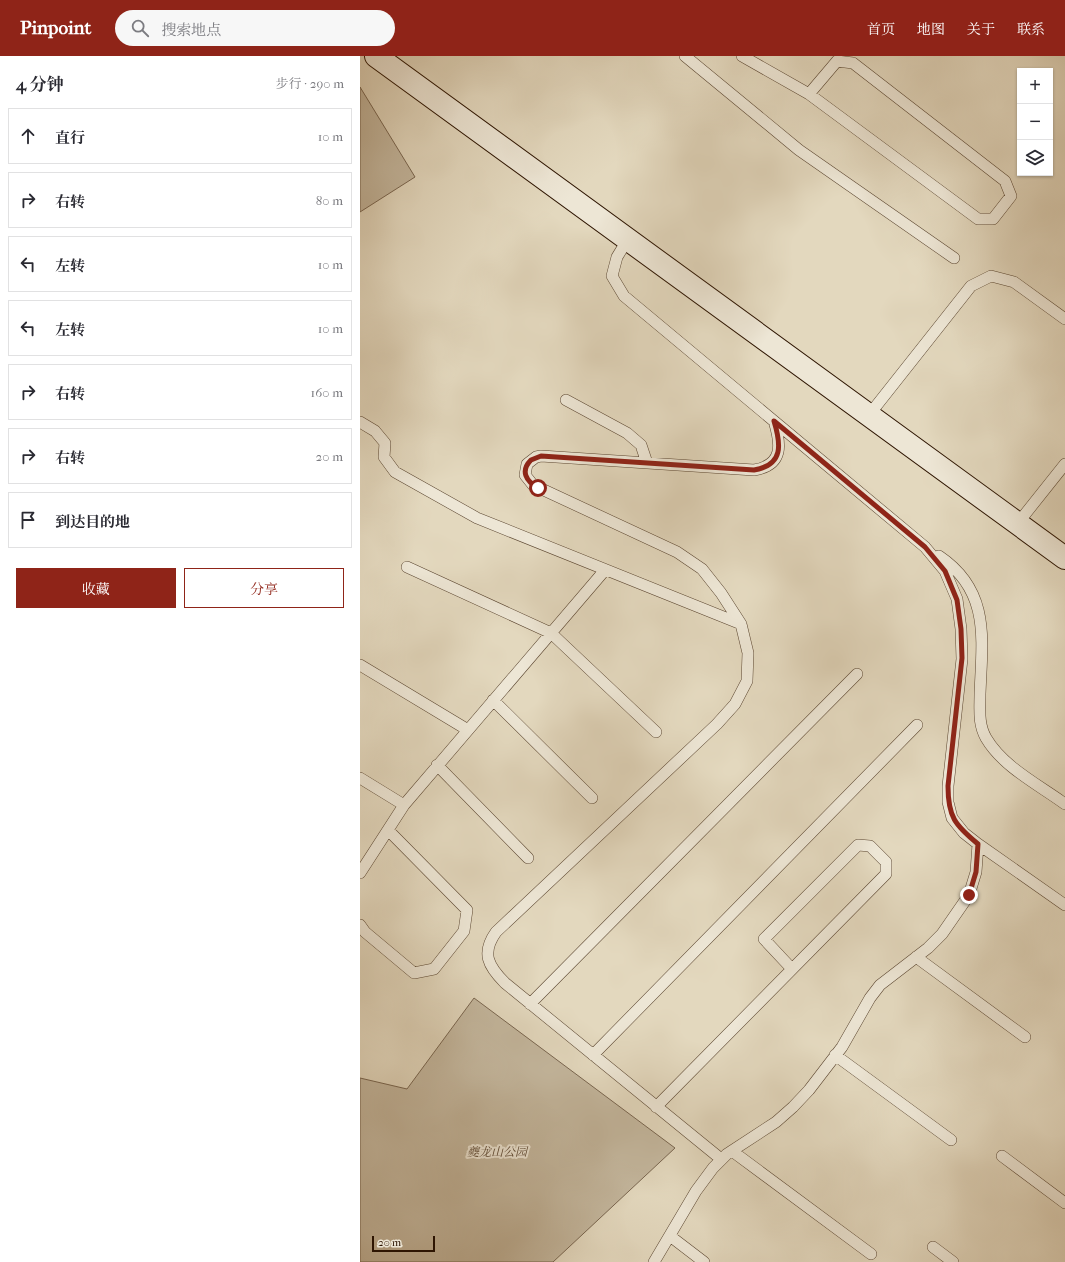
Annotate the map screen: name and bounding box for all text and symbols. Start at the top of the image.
search box [115,10,395,46]
text: Pinpoint [20,17,91,39]
icon: search [129,17,151,39]
text: 搜索地点 [161,21,221,39]
text: 首页 [867,21,895,38]
text: 地图 [917,21,945,38]
text: 关于 [967,21,995,38]
text: 联系 [1017,21,1045,38]
map controls [1017,68,1053,176]
button: + [1017,68,1053,104]
text: 4 分钟 [16,74,64,94]
text: 步行 · 290 m [276,76,344,91]
button: − [1017,104,1053,140]
icon: ahead [17,125,39,147]
text: 直行 [55,129,85,147]
text: 10 m [318,129,343,144]
button: layers [1017,140,1053,176]
icon: right [17,189,39,211]
text: 右转 [55,193,85,211]
text: 80 m [316,193,343,208]
icon: left [17,253,39,275]
text: 左转 [55,257,85,275]
text: 10 m [318,257,343,272]
icon: left [17,317,39,339]
text: 左转 [55,321,85,339]
text: 10 m [318,321,343,336]
icon: right [17,381,39,403]
text: 右转 [55,385,85,403]
text: 160 m [311,385,343,400]
icon: right [17,445,39,467]
text: 右转 [55,449,85,467]
text: 20 m [316,449,343,464]
route start [529,479,547,497]
icon: arrive [17,509,39,531]
text: 到达目的地 [55,513,130,531]
button: 收藏 [16,568,176,608]
button: 分享 [184,568,344,608]
route end [960,886,978,904]
park label: 夔龙山公园 [467,1145,529,1159]
scale bar [372,1234,435,1253]
text: 20 m [378,1236,401,1249]

